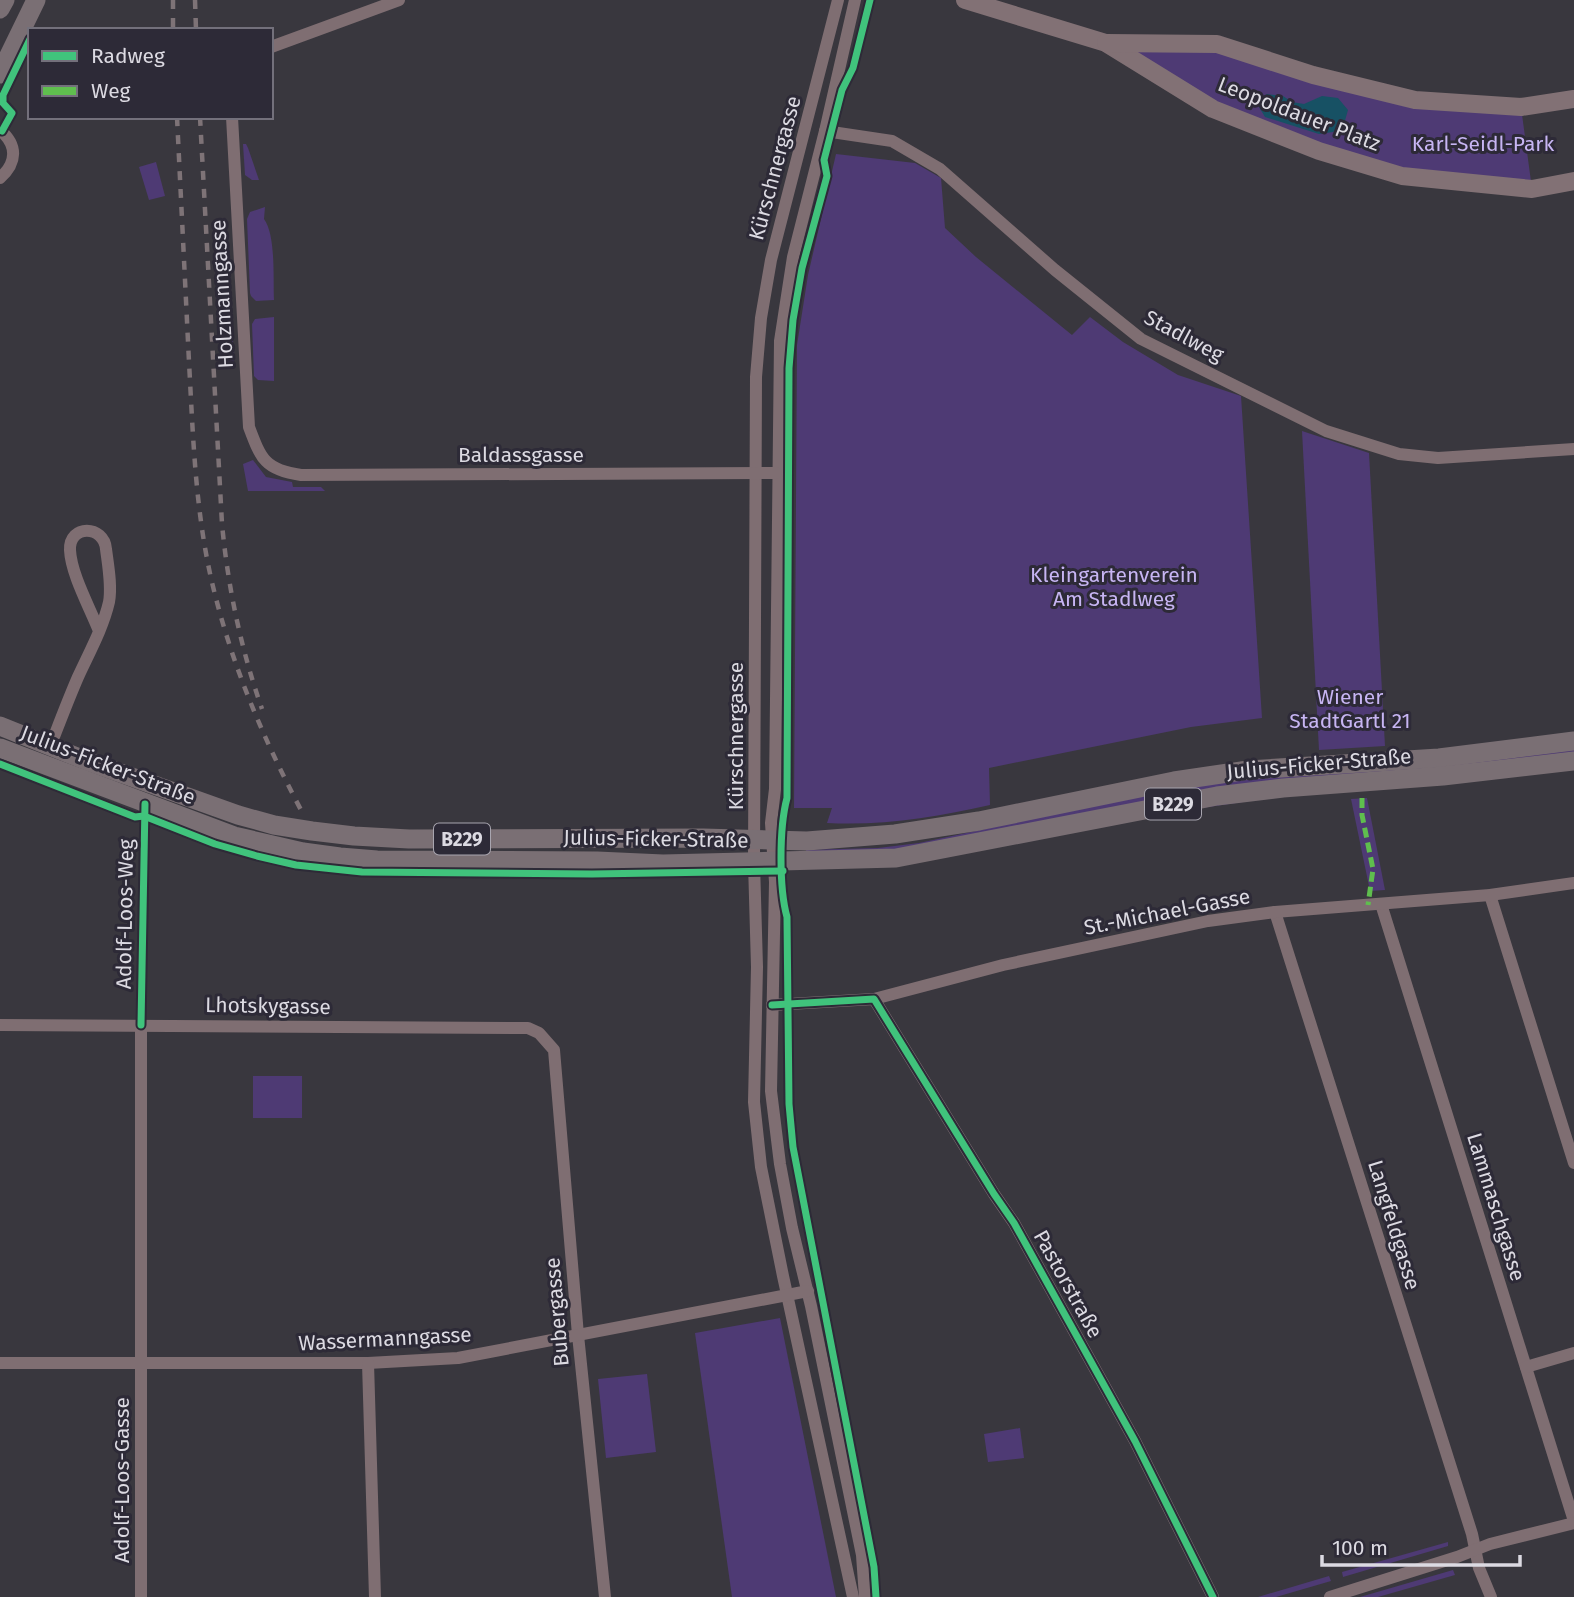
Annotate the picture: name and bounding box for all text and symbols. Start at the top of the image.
legend [28,28,273,119]
text: Radweg [91,43,165,69]
street label: Leopoldauer Platz [1214,71,1384,157]
text: Weg [91,78,131,104]
street label: Kürschnergasse [743,93,807,243]
park label: Karl-Seidl-Park [1412,131,1554,157]
street label: Holzmanngasse [205,219,239,369]
street label: Stadlweg [1140,304,1228,368]
street label: Baldassgasse [458,442,584,468]
park label: Kleingartenverein Am Stadlweg [1030,562,1198,612]
street label: Kürschnergasse [723,662,749,810]
park label: Wiener StadtGartl 21 [1289,684,1411,734]
street label: Julius-Ficker-Straße [17,720,199,810]
street label: Julius-Ficker-Straße [1226,743,1412,785]
road number: B229 [1145,789,1201,820]
road number: B229 [434,824,490,854]
street label: Julius-Ficker-Straße [563,824,749,854]
street label: Adolf-Loos-Weg [111,839,139,989]
street label: St.-Michael-Gasse [1082,883,1252,941]
street label: Lhotskygasse [205,992,331,1020]
street label: Lammaschgasse [1461,1130,1531,1284]
street label: Langfeldgasse [1362,1157,1426,1293]
street label: Pastorstraße [1028,1225,1108,1343]
street label: Bubergasse [539,1256,575,1368]
street label: Wassermanngasse [298,1321,472,1357]
street label: Adolf-Loos-Gasse [109,1397,135,1563]
scale bar [1322,1524,1520,1568]
text: 100 m [1332,1535,1388,1561]

